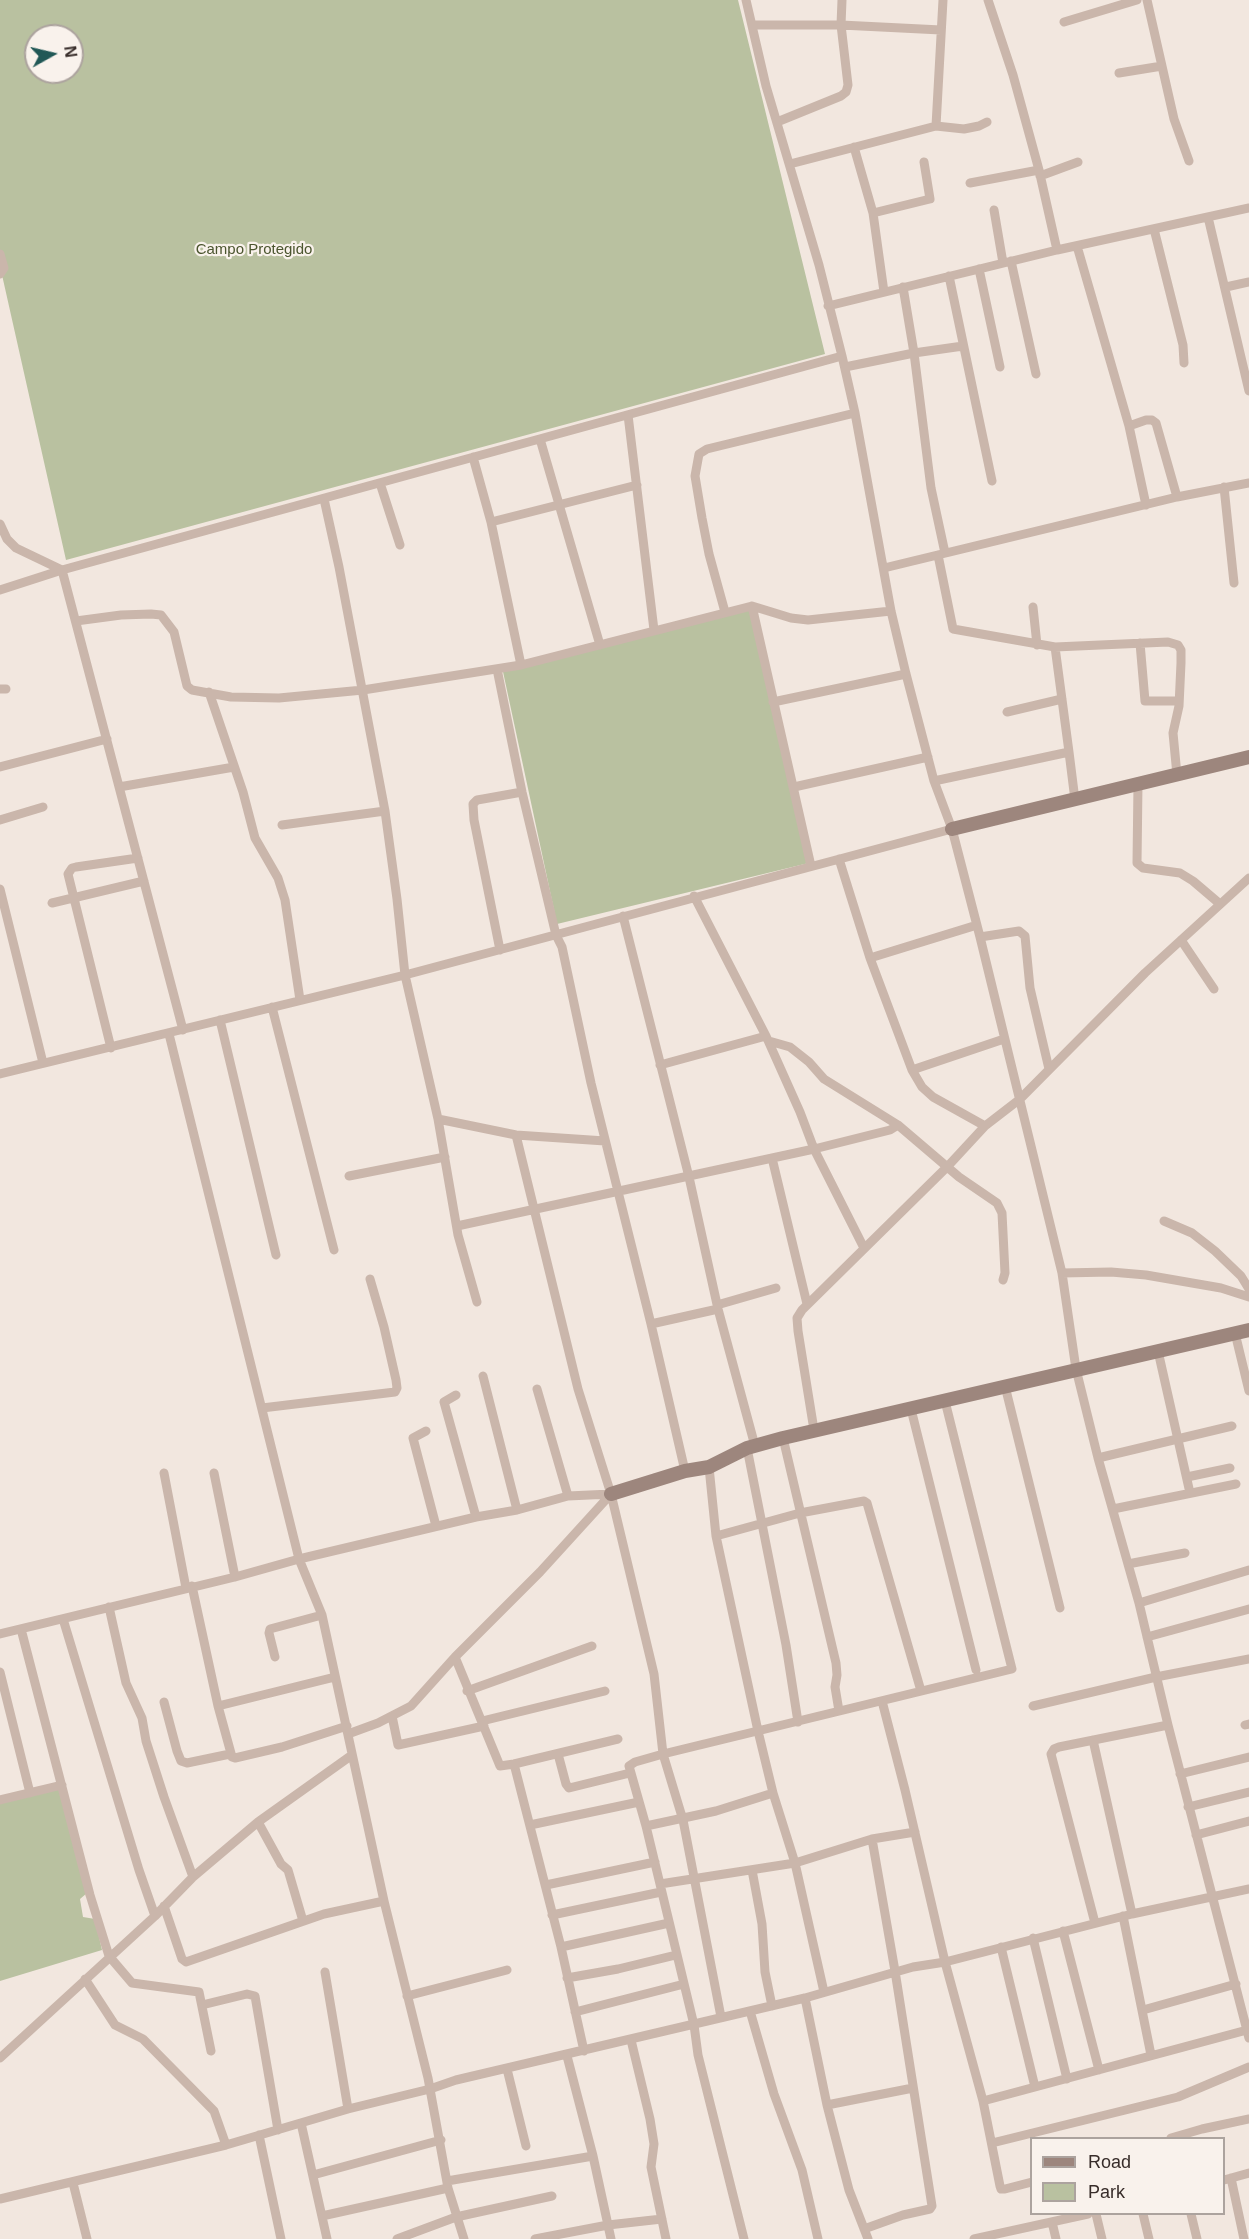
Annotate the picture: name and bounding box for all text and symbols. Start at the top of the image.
north arrow [24,24,84,84]
text: N [61,45,80,59]
park label: Campo Protegido [196,241,312,259]
legend [1030,2137,1225,2215]
text: Road [1088,2152,1131,2172]
text: Park [1088,2182,1125,2202]

